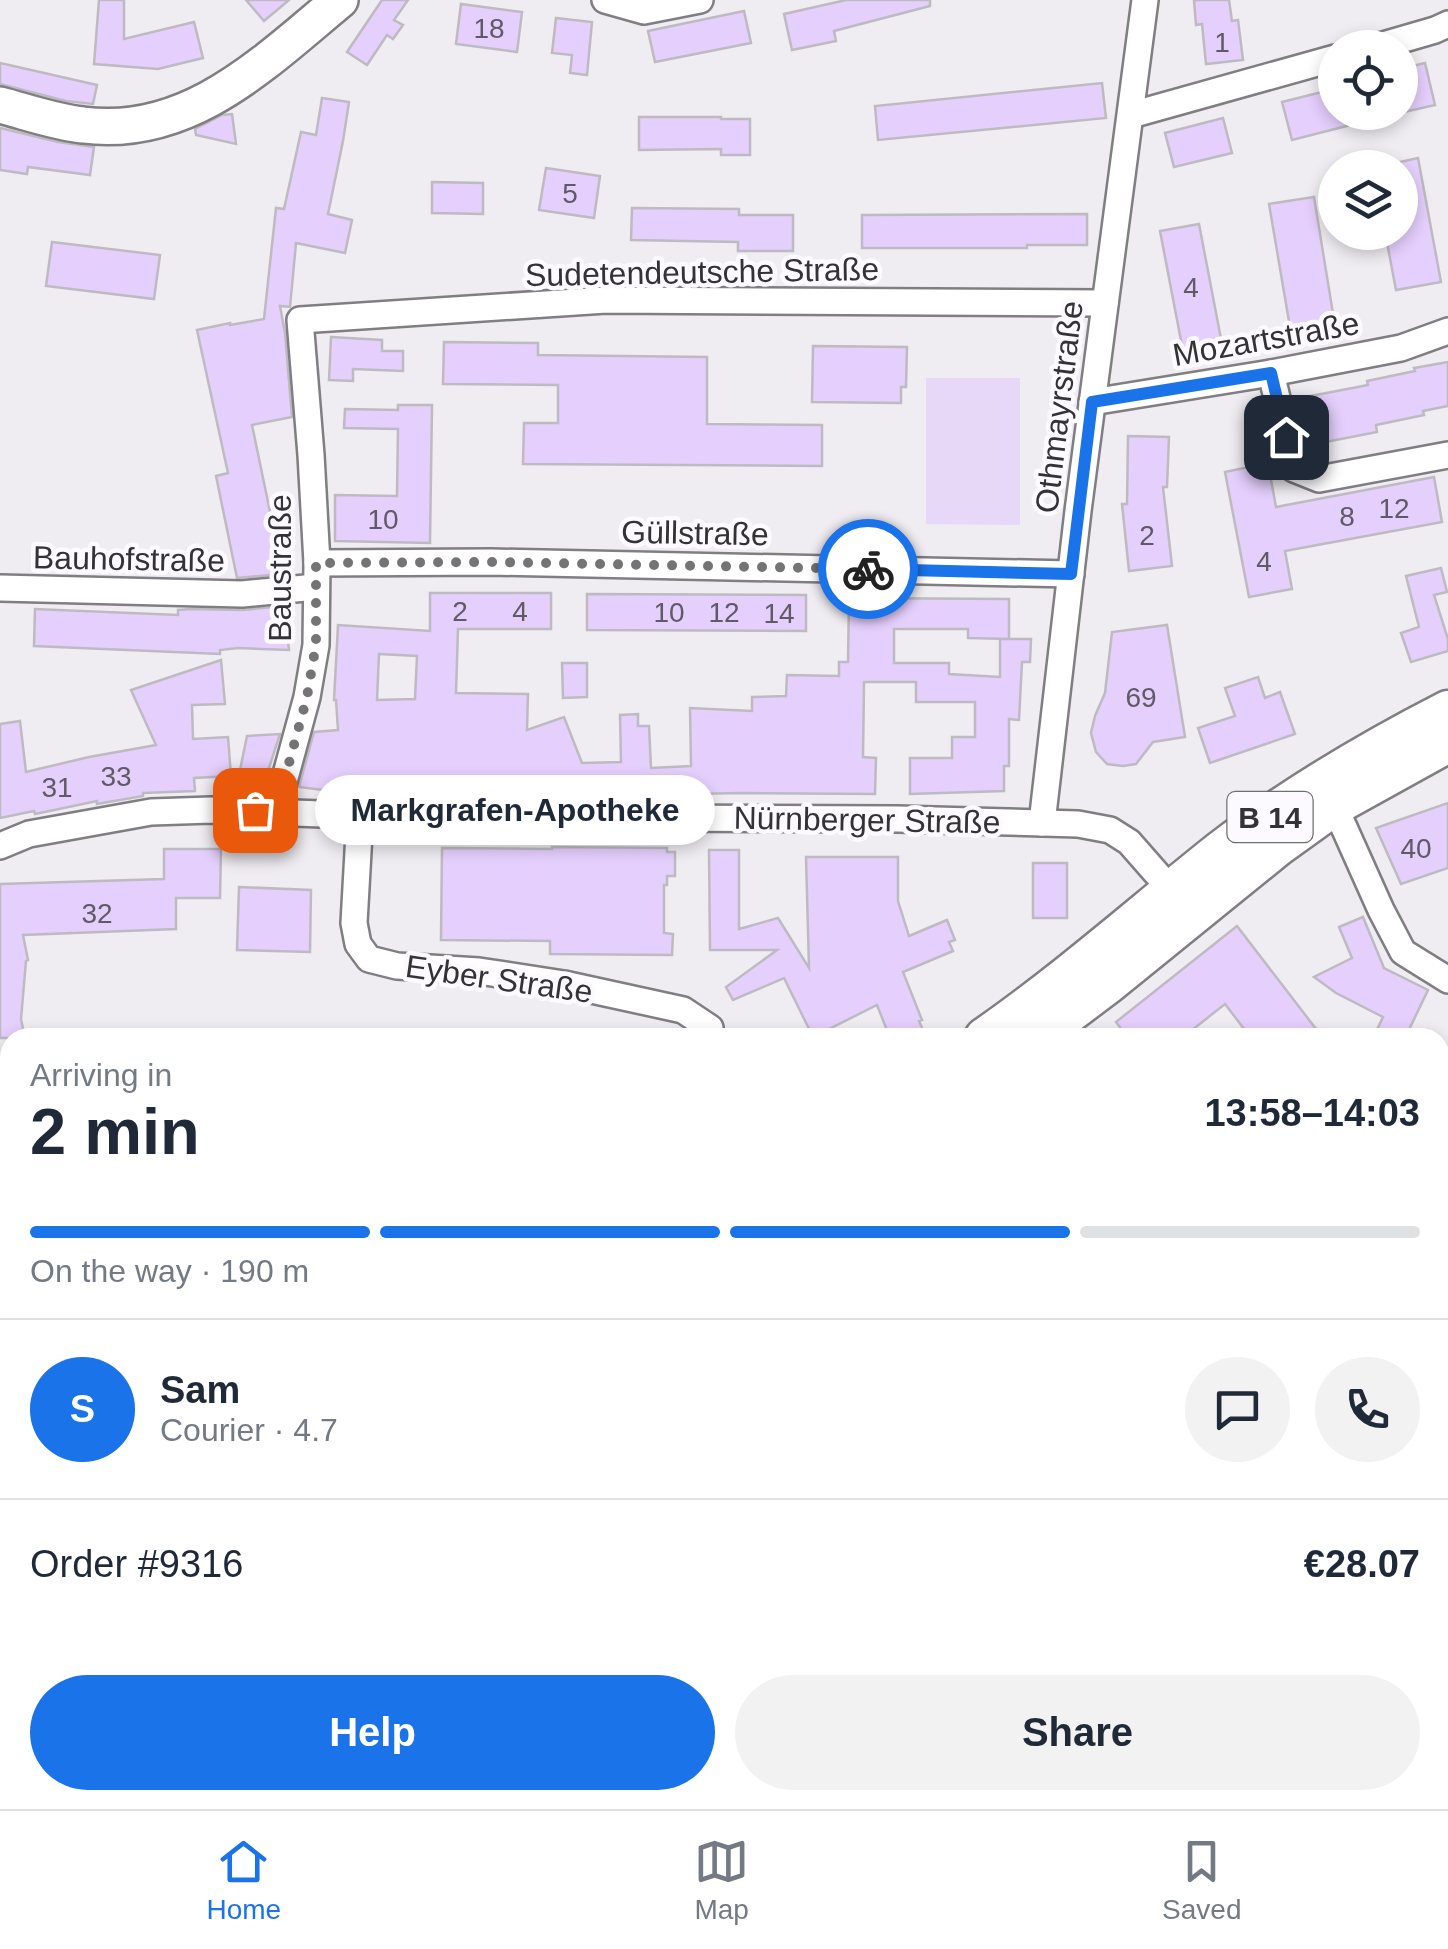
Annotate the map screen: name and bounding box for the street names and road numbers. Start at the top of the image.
street label: Sudetendeutsche Straße [525,251,879,293]
street label: Othmayrstraße [1028,299,1090,515]
street label: Mozartstraße [1170,305,1362,373]
street label: Baustraße [262,494,298,642]
street label: Güllstraße [621,514,769,552]
street label: Bauhofstraße [33,539,225,579]
road number: B 14 [1228,792,1312,842]
street label: Nürnberger Straße [733,800,1001,840]
street label: Eyber Straße [403,948,595,1010]

